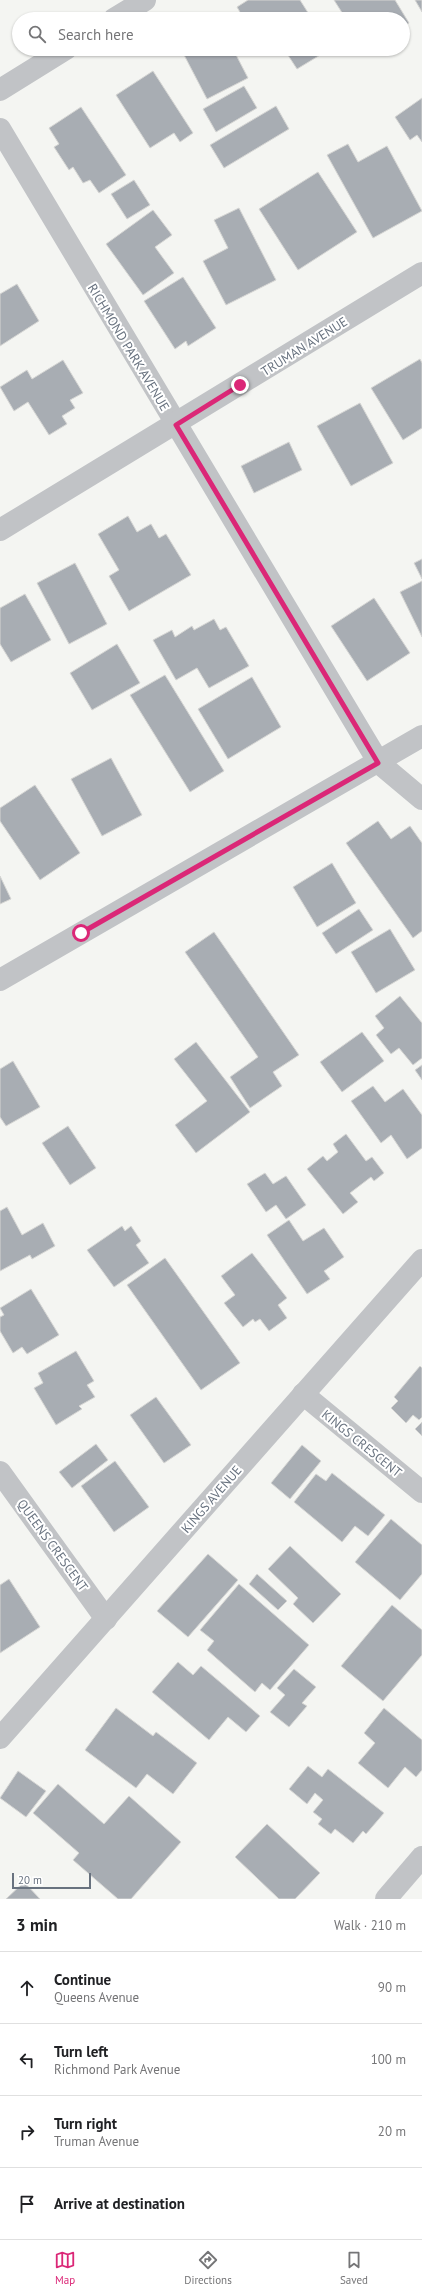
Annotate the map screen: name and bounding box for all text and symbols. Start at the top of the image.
search box [12,12,410,56]
icon: search [26,23,48,45]
text: Search here [58,25,134,44]
street label: RICHMOND PARK AVENUE [84,281,173,414]
street label: TRUMAN AVENUE [258,313,351,380]
route end [231,376,249,394]
route start [72,924,90,942]
street label: KINGS CRESCENT [318,1406,405,1481]
street label: KINGS AVENUE [177,1462,245,1537]
street label: QUEENS CRESCENT [13,1496,92,1595]
scale bar [12,1871,91,1890]
text: 20 m [18,1873,42,1887]
text: 3 min [16,1914,57,1936]
text: Walk · 210 m [334,1917,406,1934]
text: Continue [54,1970,111,1989]
icon: ahead [16,1977,38,1999]
text: 90 m [378,1979,406,1996]
text: Queens Avenue [54,1989,139,2006]
text: Turn left [54,2042,108,2061]
icon: left [16,2049,38,2071]
text: 100 m [371,2051,406,2068]
text: Richmond Park Avenue [54,2061,180,2078]
text: Turn right [54,2114,117,2133]
icon: right [16,2121,38,2143]
text: 20 m [378,2123,406,2140]
text: Truman Avenue [54,2133,139,2150]
icon: arrive [16,2193,38,2215]
text: Arrive at destination [54,2194,185,2213]
tab: Map [54,2249,76,2287]
tab: Directions [184,2249,232,2287]
tab: Saved [340,2249,368,2287]

